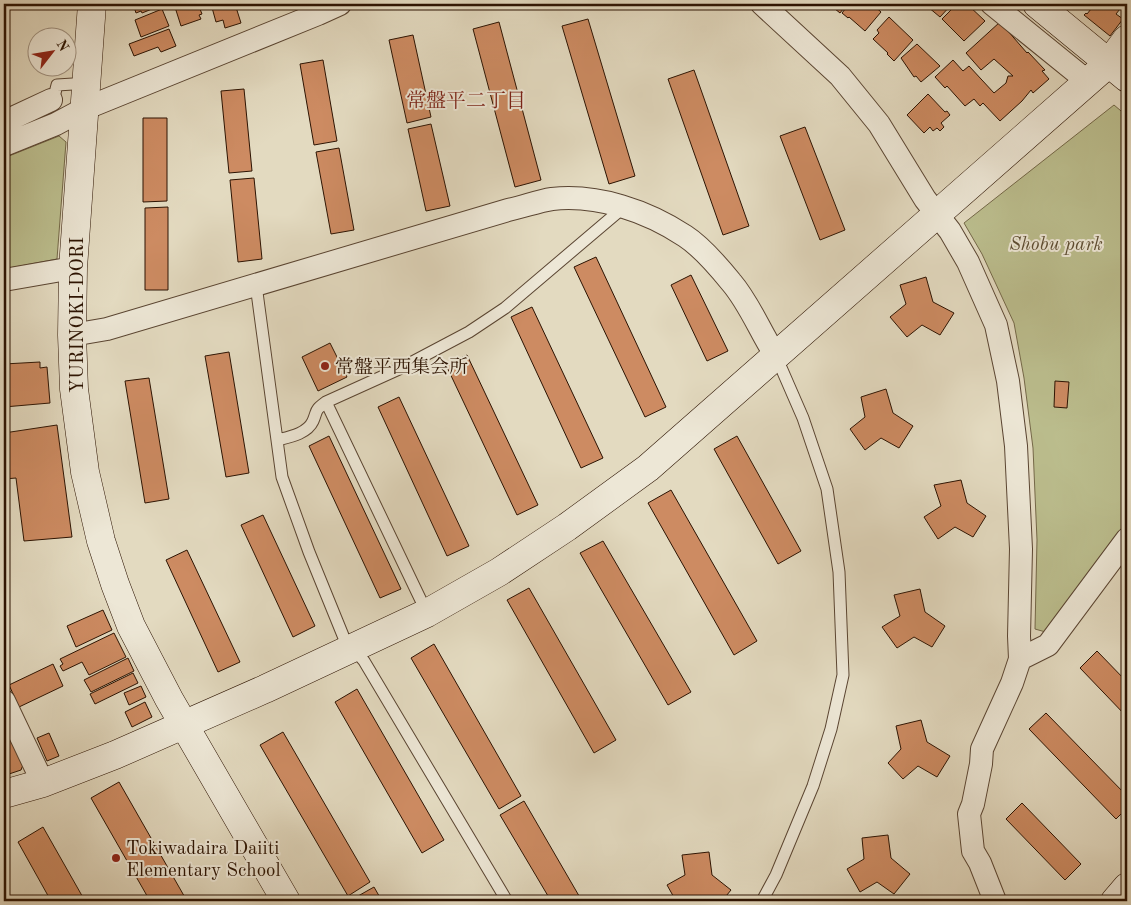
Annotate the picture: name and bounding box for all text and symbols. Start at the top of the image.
north arrow [28,28,78,78]
text: N [54,38,71,54]
district label: 常盤平二丁目 [406,90,526,112]
park label: Shobu park [1009,236,1103,255]
street label: YURINOKI-DORI [69,237,88,393]
place label: 常盤平西集会所 [335,356,468,378]
marker: 常盤平西集会所 [319,360,331,372]
place label: Tokiwadaira Daiiti Elementary School [126,840,281,881]
marker: Tokiwadaira Daiiti Elementary School [110,852,122,864]

